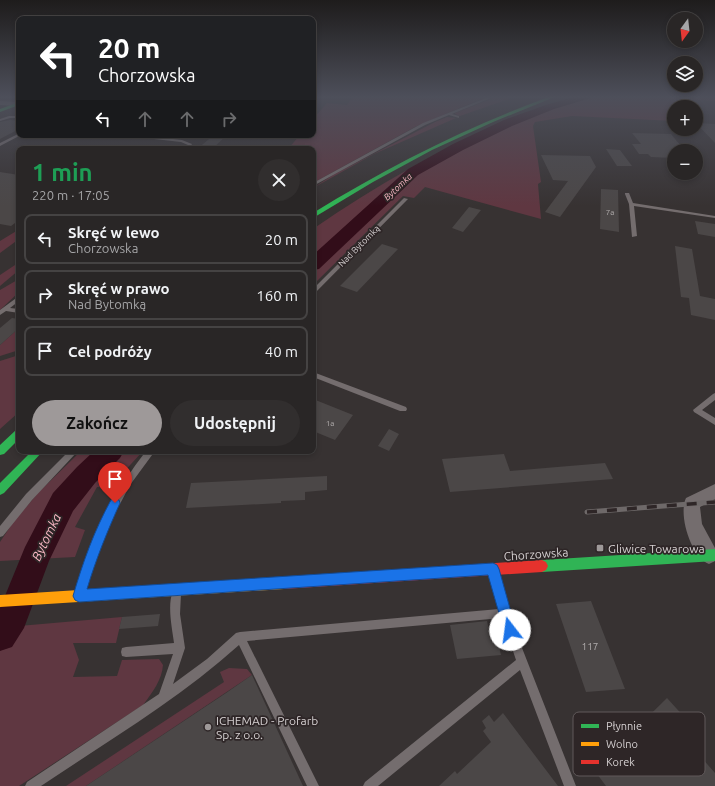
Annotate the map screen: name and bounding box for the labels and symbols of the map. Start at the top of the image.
north arrow [667,12,703,48]
water label: Bytomka [382,171,414,203]
house number: 7a [606,208,614,217]
street label: Nad Bytomką [336,223,382,269]
house number: 1a [326,419,334,428]
pin [98,462,132,503]
water label: Bytomka [29,511,63,563]
place label: Gliwice Towarowa [608,542,705,555]
marker: Gliwice Towarowa [595,543,605,553]
street label: Chorzowska [503,545,569,563]
position arrow [489,609,531,651]
house number: 117 [582,641,598,652]
legend [573,712,705,776]
place label: ICHEMAD - Profarb Sp. z o.o. [216,714,318,741]
text: Płynnie [606,720,642,732]
marker: ICHEMAD - Profarb Sp. z o.o. [203,722,213,732]
text: Wolno [606,738,638,750]
text: Korek [606,756,635,768]

